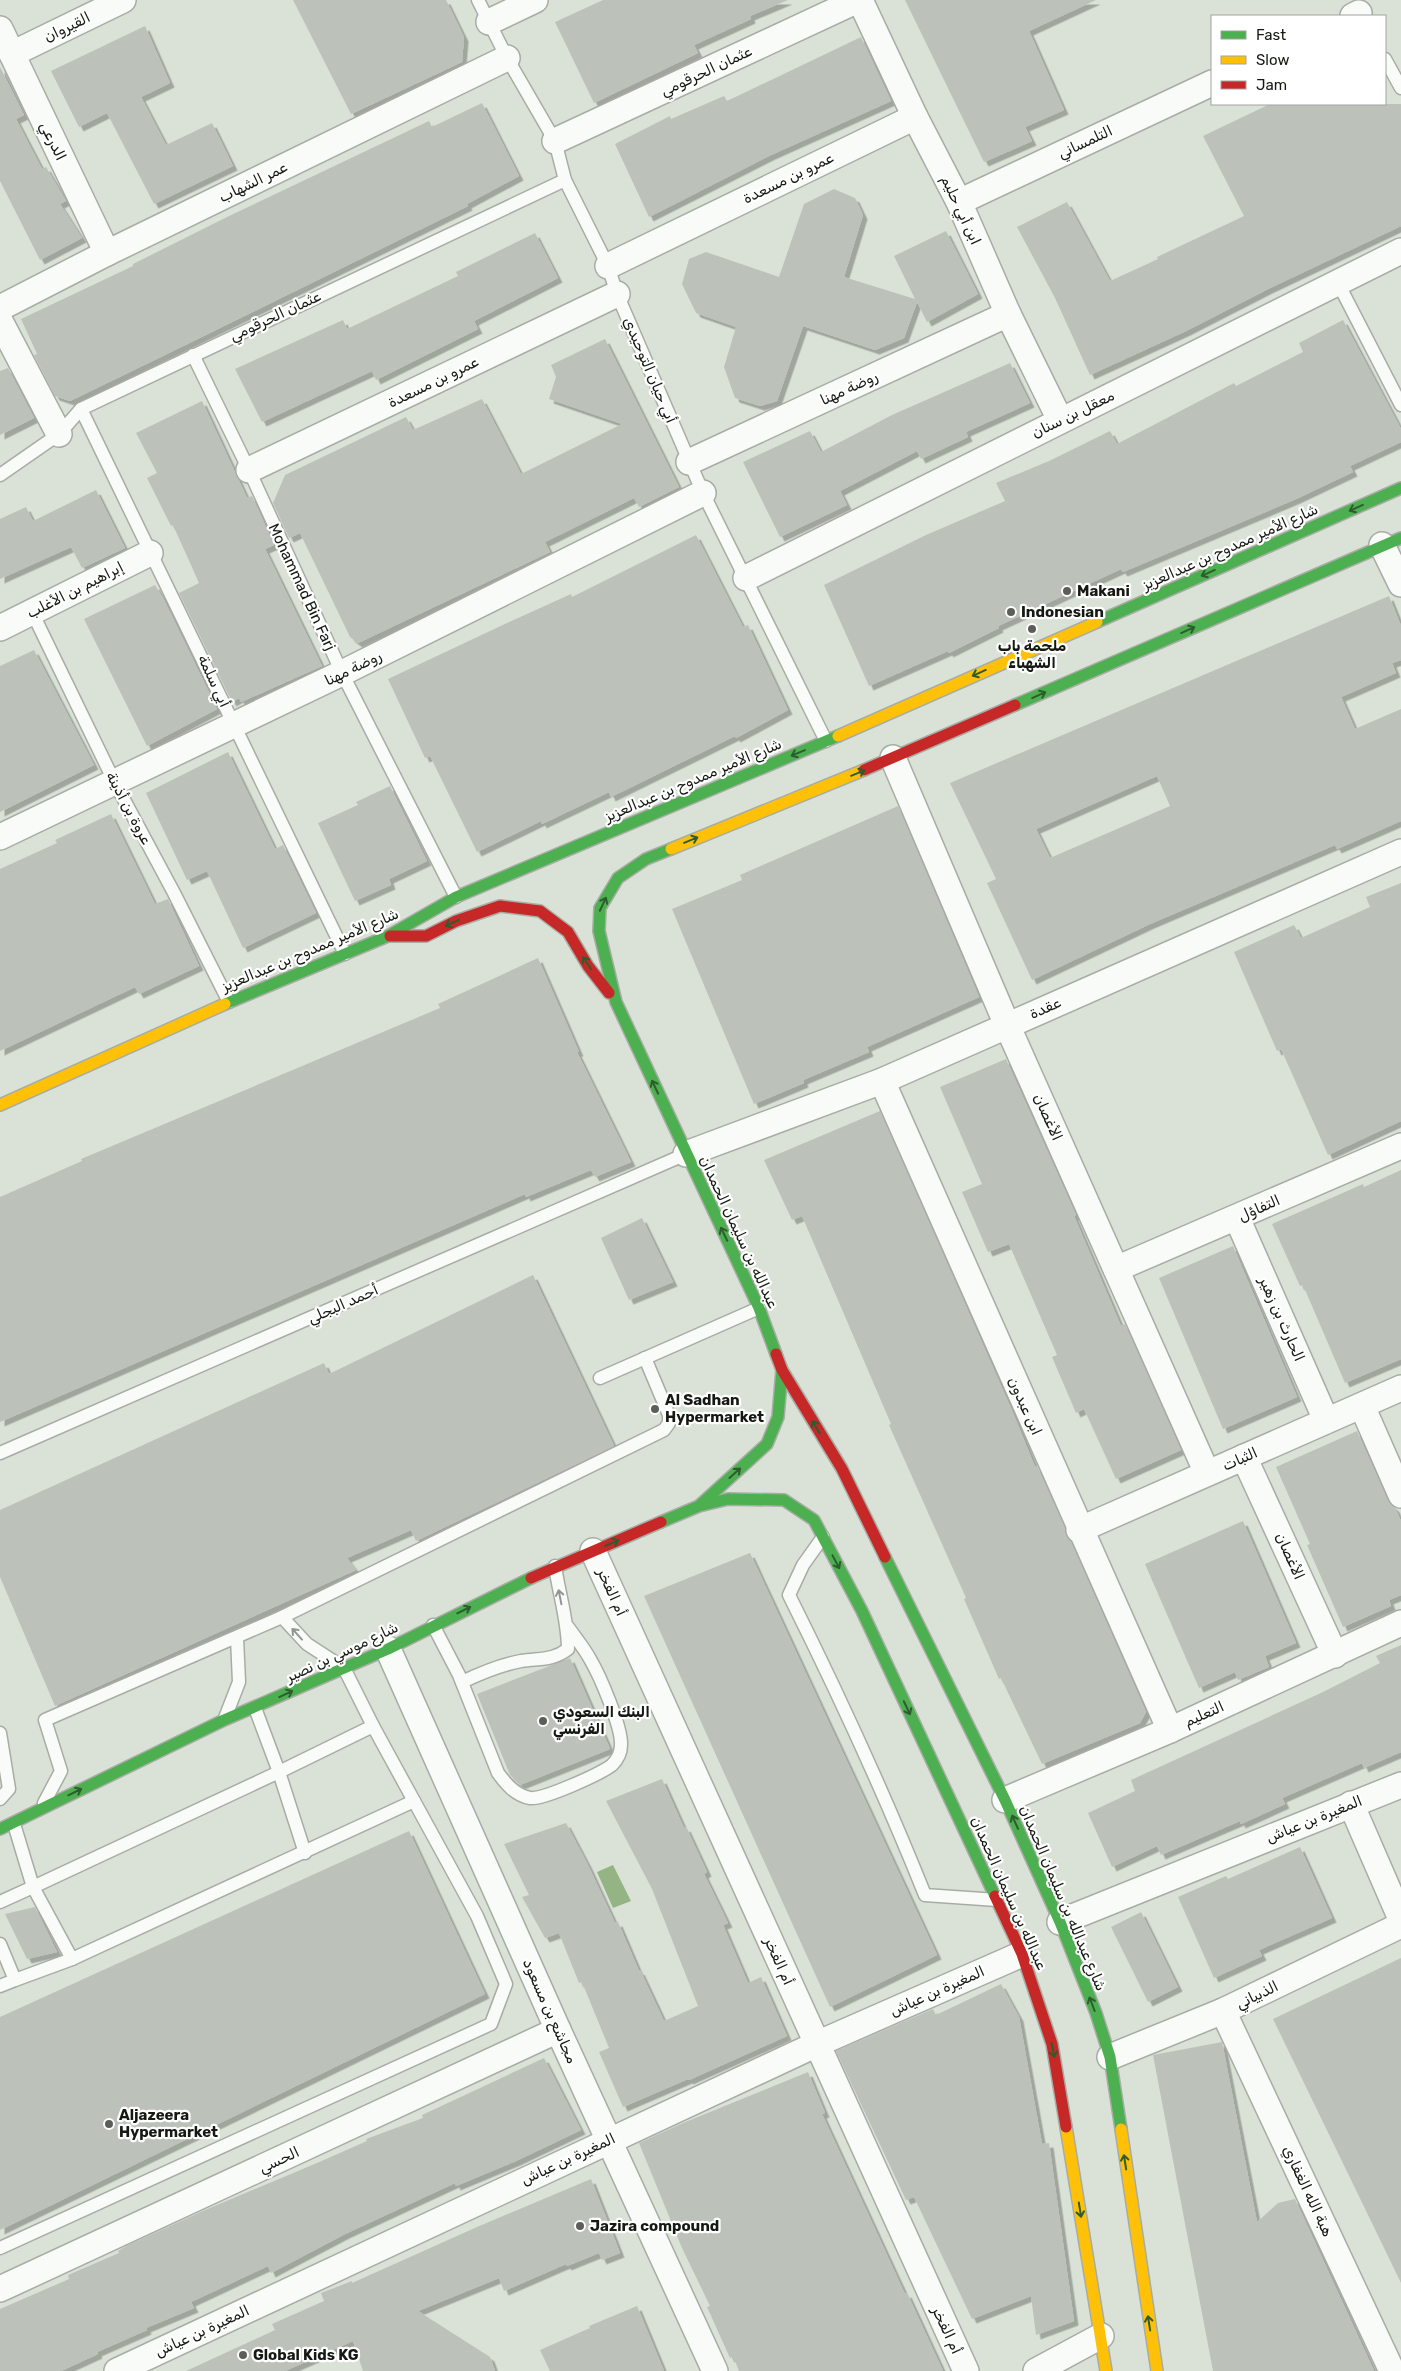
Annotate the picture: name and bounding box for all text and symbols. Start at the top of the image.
street label: القيروان [41,8,94,47]
legend [1211,15,1386,105]
text: Fast [1256,26,1286,44]
street label: عثمان الحرقومي [657,42,756,103]
text: Slow [1256,51,1289,69]
text: Jam [1256,76,1287,94]
street label: الدرعي [33,119,70,165]
street label: التلمساني [1055,122,1117,165]
street label: عمرو بن مسعدة [740,148,837,209]
street label: عمر الشهاب [216,158,290,206]
street label: ابن أبي حليم [934,173,985,249]
street label: عثمان الحرقومي [226,287,325,348]
street label: أبي حيان التوحيدي [617,314,680,427]
street label: عمرو بن مسعدة [385,352,482,413]
street label: روضة مهنا [817,367,881,410]
street label: معقل بن سنان [1029,386,1117,442]
street label: شارع الأمير ممدوح بن عبدالعزيز [1138,500,1322,596]
one-way arrow [1349,503,1364,513]
street label: Mohammad Bin Farj [265,521,339,653]
street label: إبراهيم بن الأغلب [24,558,127,623]
one-way arrow [1201,568,1216,578]
place label: Makani [1077,582,1130,600]
marker: Makani [1061,585,1073,597]
place label: Indonesian [1021,603,1104,621]
marker: Indonesian [1005,606,1017,618]
marker: ملحمة باب الشهباء [1026,623,1038,635]
one-way arrow [1180,624,1195,634]
place label: ملحمة باب الشهباء [998,637,1067,672]
street label: روضة مهنا [322,646,385,690]
street label: أبي سلمة [191,652,234,711]
one-way arrow [972,669,987,679]
one-way arrow [1031,689,1046,699]
street label: شارع الأمير ممدوح بن عبدالعزيز [601,734,785,828]
one-way arrow [791,748,806,758]
one-way arrow [850,767,865,777]
street label: عروة بن أذينة [101,768,156,848]
one-way arrow [683,835,698,845]
one-way arrow [599,897,609,912]
street label: شارع الأمير ممدوح بن عبدالعزيز [218,904,402,998]
one-way arrow [445,919,460,929]
one-way arrow [582,956,592,970]
street label: عقدة [1026,993,1064,1023]
one-way arrow [650,1080,659,1095]
street label: الأغصان [1030,1091,1066,1143]
street label: عبدالله بن سليمان الحمدان [696,1153,782,1311]
street label: التفاؤل [1235,1191,1283,1226]
one-way arrow [719,1227,728,1242]
street label: الحارث بن زهير [1255,1273,1309,1364]
street label: أحمد البجلي [305,1280,382,1330]
street label: ابن عبدون [1003,1374,1046,1438]
place label: Al Sadhan Hypermarket [665,1391,764,1426]
marker: Al Sadhan Hypermarket [649,1403,661,1415]
one-way arrow [811,1421,821,1435]
street label: الثبات [1220,1443,1260,1475]
one-way arrow [729,1467,742,1479]
street label: الأغصان [1272,1530,1308,1582]
one-way arrow [604,1537,619,1547]
one-way arrow [832,1554,841,1569]
street label: أم الفخر [592,1564,631,1619]
one-way arrow [555,1589,564,1605]
one-way arrow [457,1605,472,1615]
street label: شارع موسي بن نصير [282,1618,402,1689]
one-way arrow [292,1627,303,1640]
one-way arrow [278,1689,293,1699]
street label: التعليم [1181,1697,1227,1732]
one-way arrow [903,1700,912,1715]
place label: البنك السعودي الفرنسي [553,1703,650,1741]
marker: البنك السعودي الفرنسي [537,1715,549,1727]
one-way arrow [67,1786,82,1796]
street label: المغيرة بن عياش [1263,1792,1365,1846]
street label: شارع عبدالله بن سليمان الحمدان [1014,1803,1110,1994]
street label: عبدالله بن سليمان الحمدان [967,1813,1051,1973]
one-way arrow [1010,1815,1020,1830]
street label: أم الفخر [759,1933,798,1988]
street label: مجاشع بن مسعود [517,1956,581,2067]
street label: المغيرة بن عياش [887,1962,987,2020]
street label: الذبياني [1233,1977,1283,2016]
one-way arrow [1087,1996,1096,2012]
one-way arrow [1049,2042,1058,2058]
place label: Aljazeera Hypermarket [119,2106,218,2141]
marker: Aljazeera Hypermarket [103,2118,115,2130]
street label: المغيرة بن عياش [518,2129,618,2189]
street label: الحسي [256,2143,303,2180]
street label: هبة الله الغفاري [1278,2143,1337,2240]
one-way arrow [1120,2154,1130,2170]
one-way arrow [1075,2202,1085,2218]
place label: Jazira compound [590,2217,719,2235]
marker: Jazira compound [574,2220,586,2232]
street label: المغيرة بن عياش [152,2301,252,2361]
street label: أم الفخر [927,2302,966,2357]
one-way arrow [1144,2315,1154,2331]
place label: Global Kids KG [253,2346,359,2364]
marker: Global Kids KG [237,2349,249,2361]

